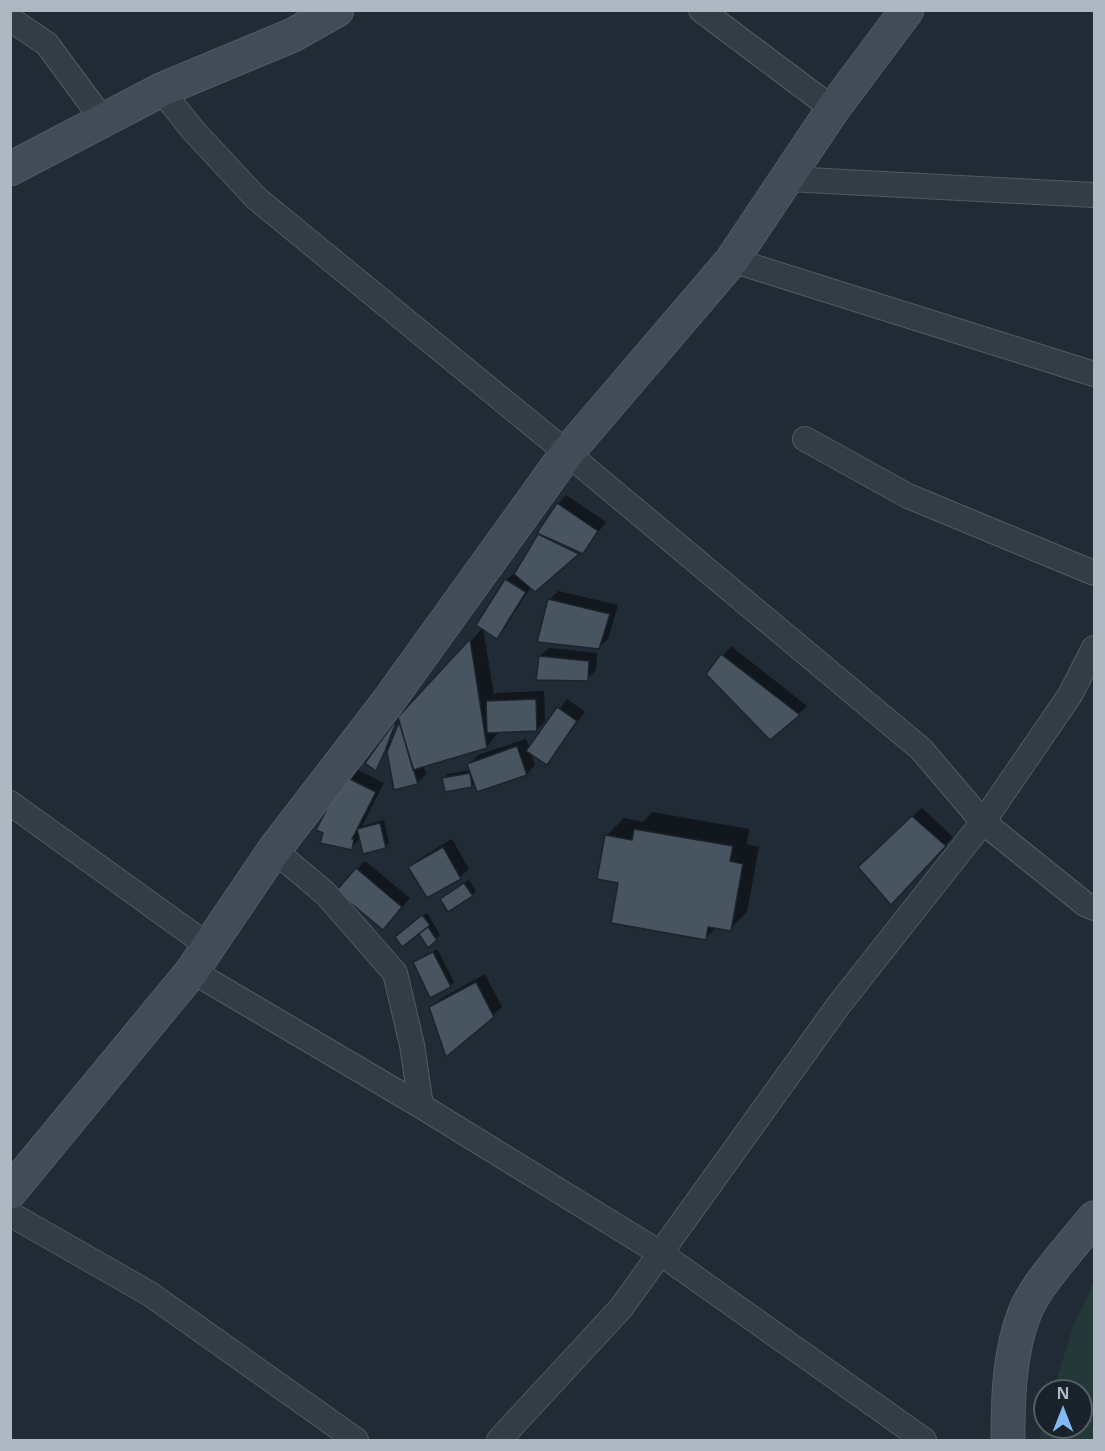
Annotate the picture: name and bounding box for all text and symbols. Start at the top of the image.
north arrow [1033,1379,1093,1439]
text: N [1056,1382,1070,1404]

